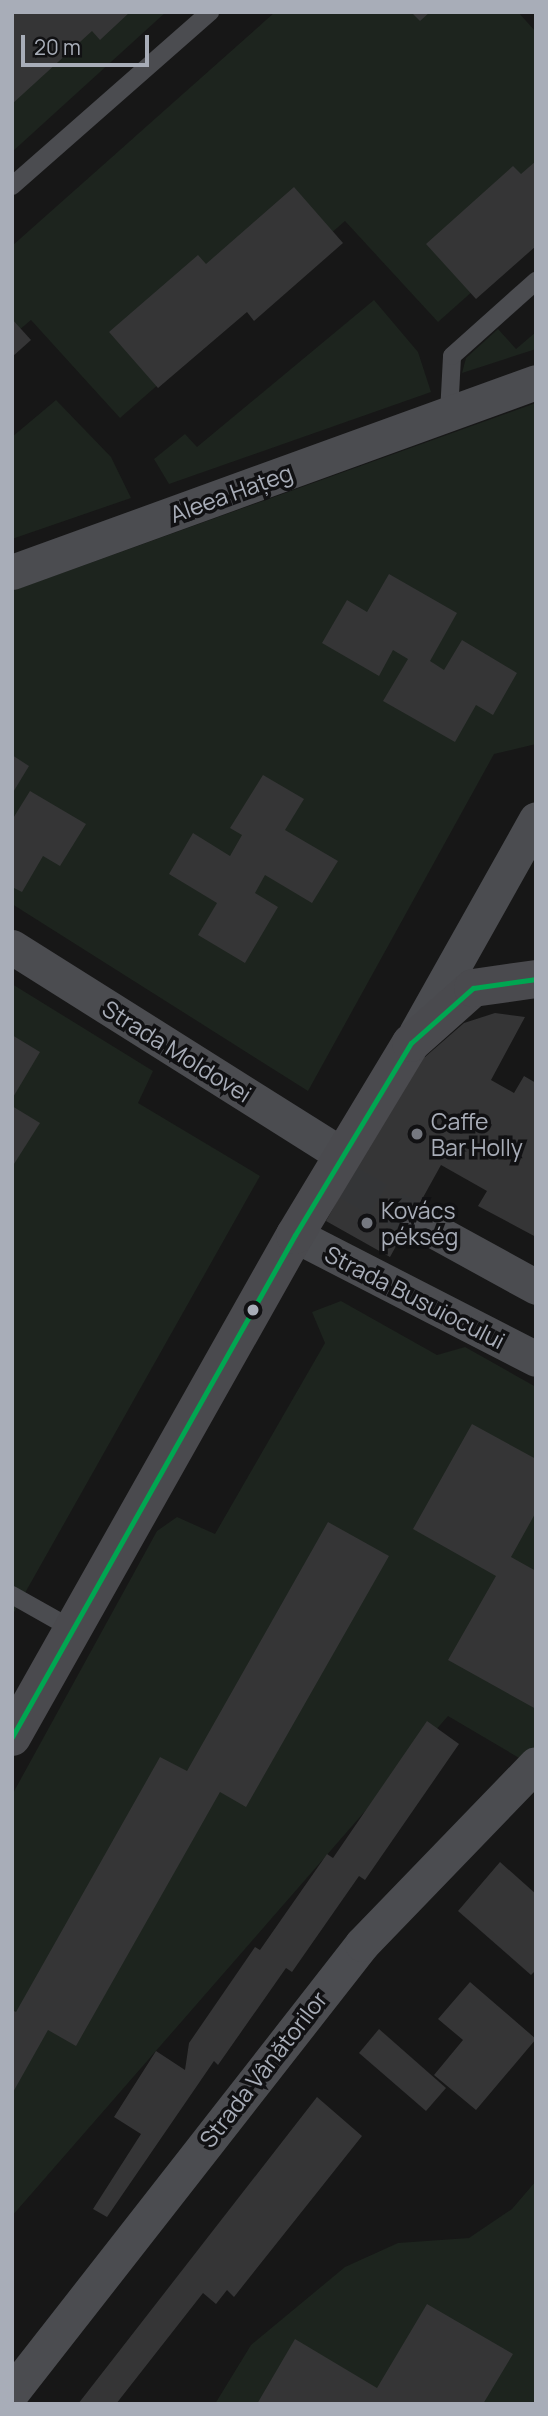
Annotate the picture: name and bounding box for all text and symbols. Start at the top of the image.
scale bar [24,21,152,65]
text: 20 m [34,33,81,61]
street label: Aleea Hațeg [166,458,296,528]
street label: Strada Moldovei [98,994,256,1108]
place label: Caffe Bar Holly [431,1107,523,1161]
marker: Caffe Bar Holly [409,1126,425,1142]
place label: Kovács pékség [381,1196,458,1250]
marker: Kovács pékség [359,1215,375,1231]
street label: Strada Busuiocului [320,1240,510,1354]
unlabelled marker [246,1303,260,1317]
street label: Strada Vânătorilor [194,1986,332,2152]

